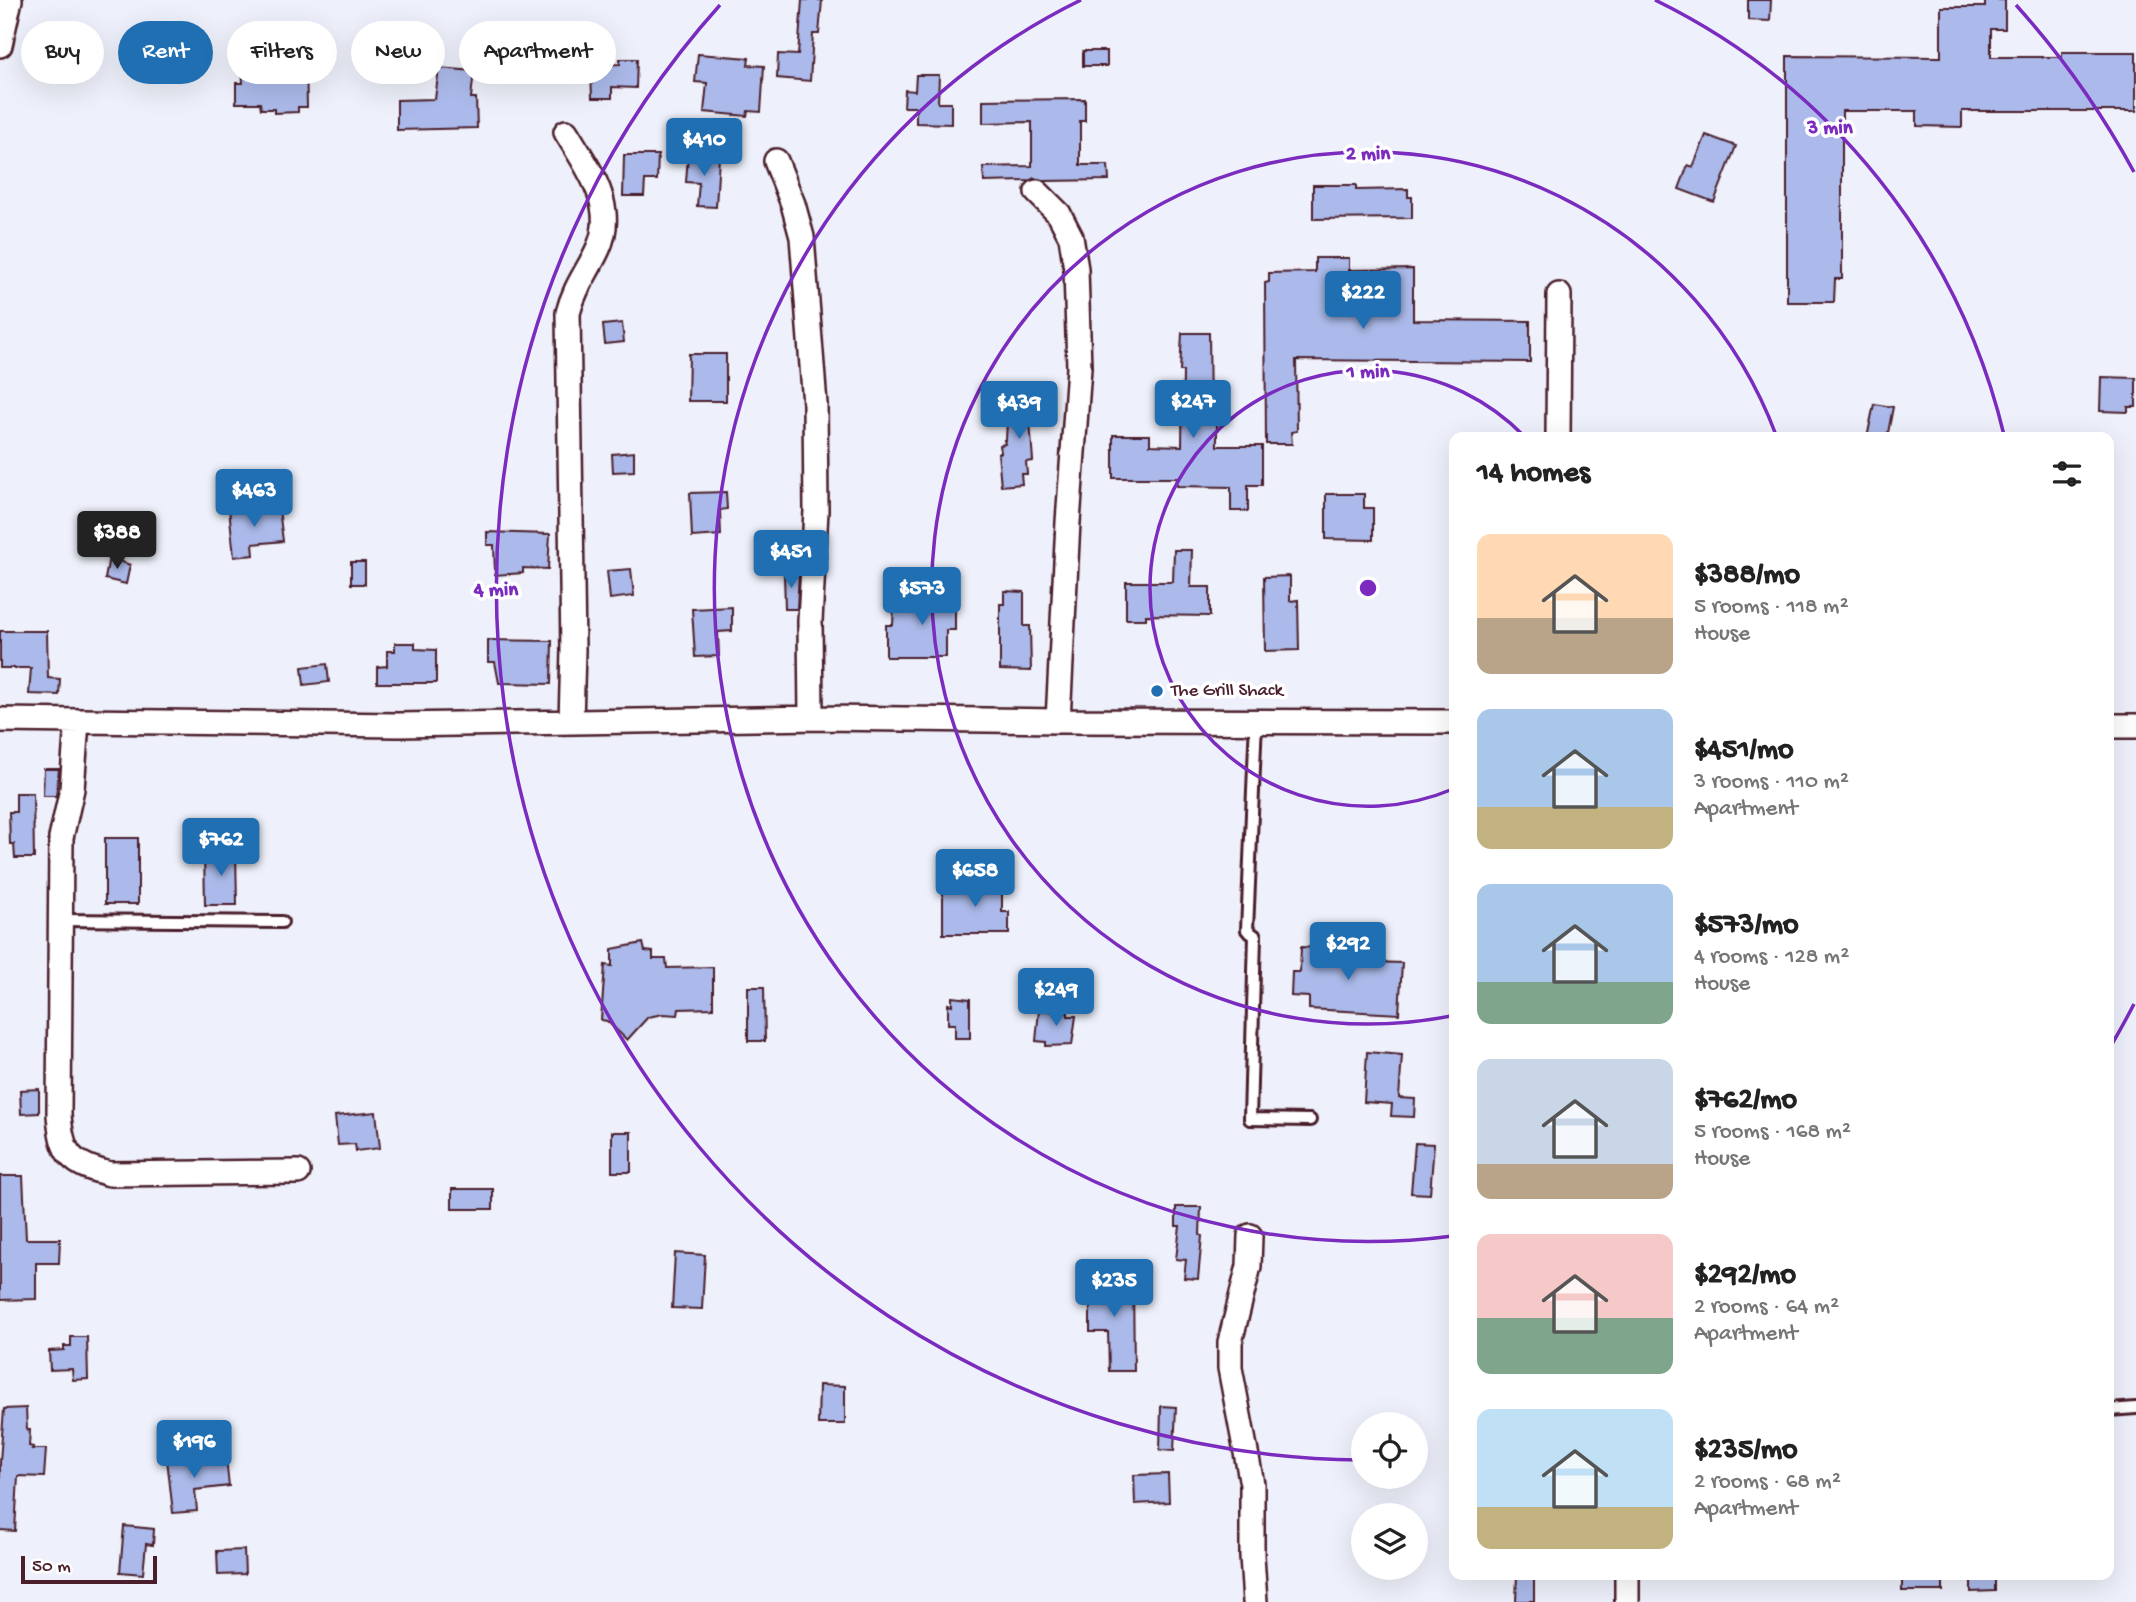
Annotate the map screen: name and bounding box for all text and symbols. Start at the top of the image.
chip: Buy [21,21,104,84]
chip: Rent [118,21,213,84]
chip: Filters [227,21,337,84]
chip: New [351,21,445,84]
chip: Apartment [459,21,616,84]
text: 3 min [1806,117,1854,142]
pin: $410 [663,118,745,178]
text: $410 [682,127,726,154]
text: 2 min [1346,143,1391,168]
pin: $222 [1322,272,1404,331]
text: $222 [1341,280,1385,307]
text: 1 min [1346,361,1390,386]
pin: $247 [1152,380,1234,440]
pin: $439 [978,382,1060,441]
text: $247 [1171,389,1215,416]
text: $439 [997,390,1041,417]
icon: filters [2048,455,2086,493]
text: 14 homes [1477,457,1590,492]
pin: $463 [213,470,295,529]
text: $463 [232,478,276,505]
pin: $388 [76,512,158,571]
text: $388 [93,520,141,547]
pin: $451 [750,530,832,590]
text: $451 [770,539,812,566]
text: $388/mo [1694,559,1800,594]
icon: home [1533,562,1617,646]
pin: $573 [881,568,963,627]
text: $573 [899,576,945,603]
centre of rings [1356,576,1380,600]
text: 4 min [473,579,519,604]
text: 5 rooms · 118 m² [1694,594,1849,621]
text: House [1694,621,1750,648]
place label: The Grill Shack [1170,680,1285,703]
marker: The Grill Shack [1149,683,1165,699]
text: $451/mo [1694,734,1794,769]
icon: home [1533,737,1617,821]
text: 3 rooms · 110 m² [1694,769,1849,796]
text: Apartment [1694,796,1798,823]
pin: $762 [180,818,262,878]
text: $762 [198,827,244,854]
pin: $658 [934,850,1016,909]
text: $658 [952,858,998,885]
text: $573/mo [1694,909,1799,944]
icon: home [1533,912,1617,996]
pin: $292 [1307,922,1389,982]
text: $292 [1326,931,1370,958]
text: 4 rooms · 128 m² [1694,944,1849,971]
pin: $249 [1015,968,1097,1028]
text: House [1694,971,1750,998]
text: $249 [1034,977,1078,1004]
text: $762/mo [1694,1084,1797,1119]
icon: home [1533,1087,1617,1171]
text: 5 rooms · 168 m² [1694,1119,1851,1146]
text: House [1694,1146,1750,1173]
text: $292/mo [1694,1259,1796,1294]
pin: $235 [1073,1260,1155,1319]
icon: home [1533,1262,1617,1346]
text: $235 [1091,1268,1137,1295]
text: 2 rooms · 64 m² [1694,1294,1839,1321]
text: Apartment [1694,1321,1798,1348]
map controls [1351,1412,1428,1580]
button: locate [1351,1412,1428,1489]
pin: $196 [153,1420,235,1480]
text: $196 [173,1429,215,1456]
text: $235/mo [1694,1434,1798,1469]
icon: home [1533,1437,1617,1521]
text: 2 rooms · 68 m² [1694,1469,1841,1496]
text: Apartment [1694,1496,1798,1523]
button: layers [1351,1503,1428,1580]
scale bar [21,1553,158,1585]
text: 50 m [32,1556,71,1579]

